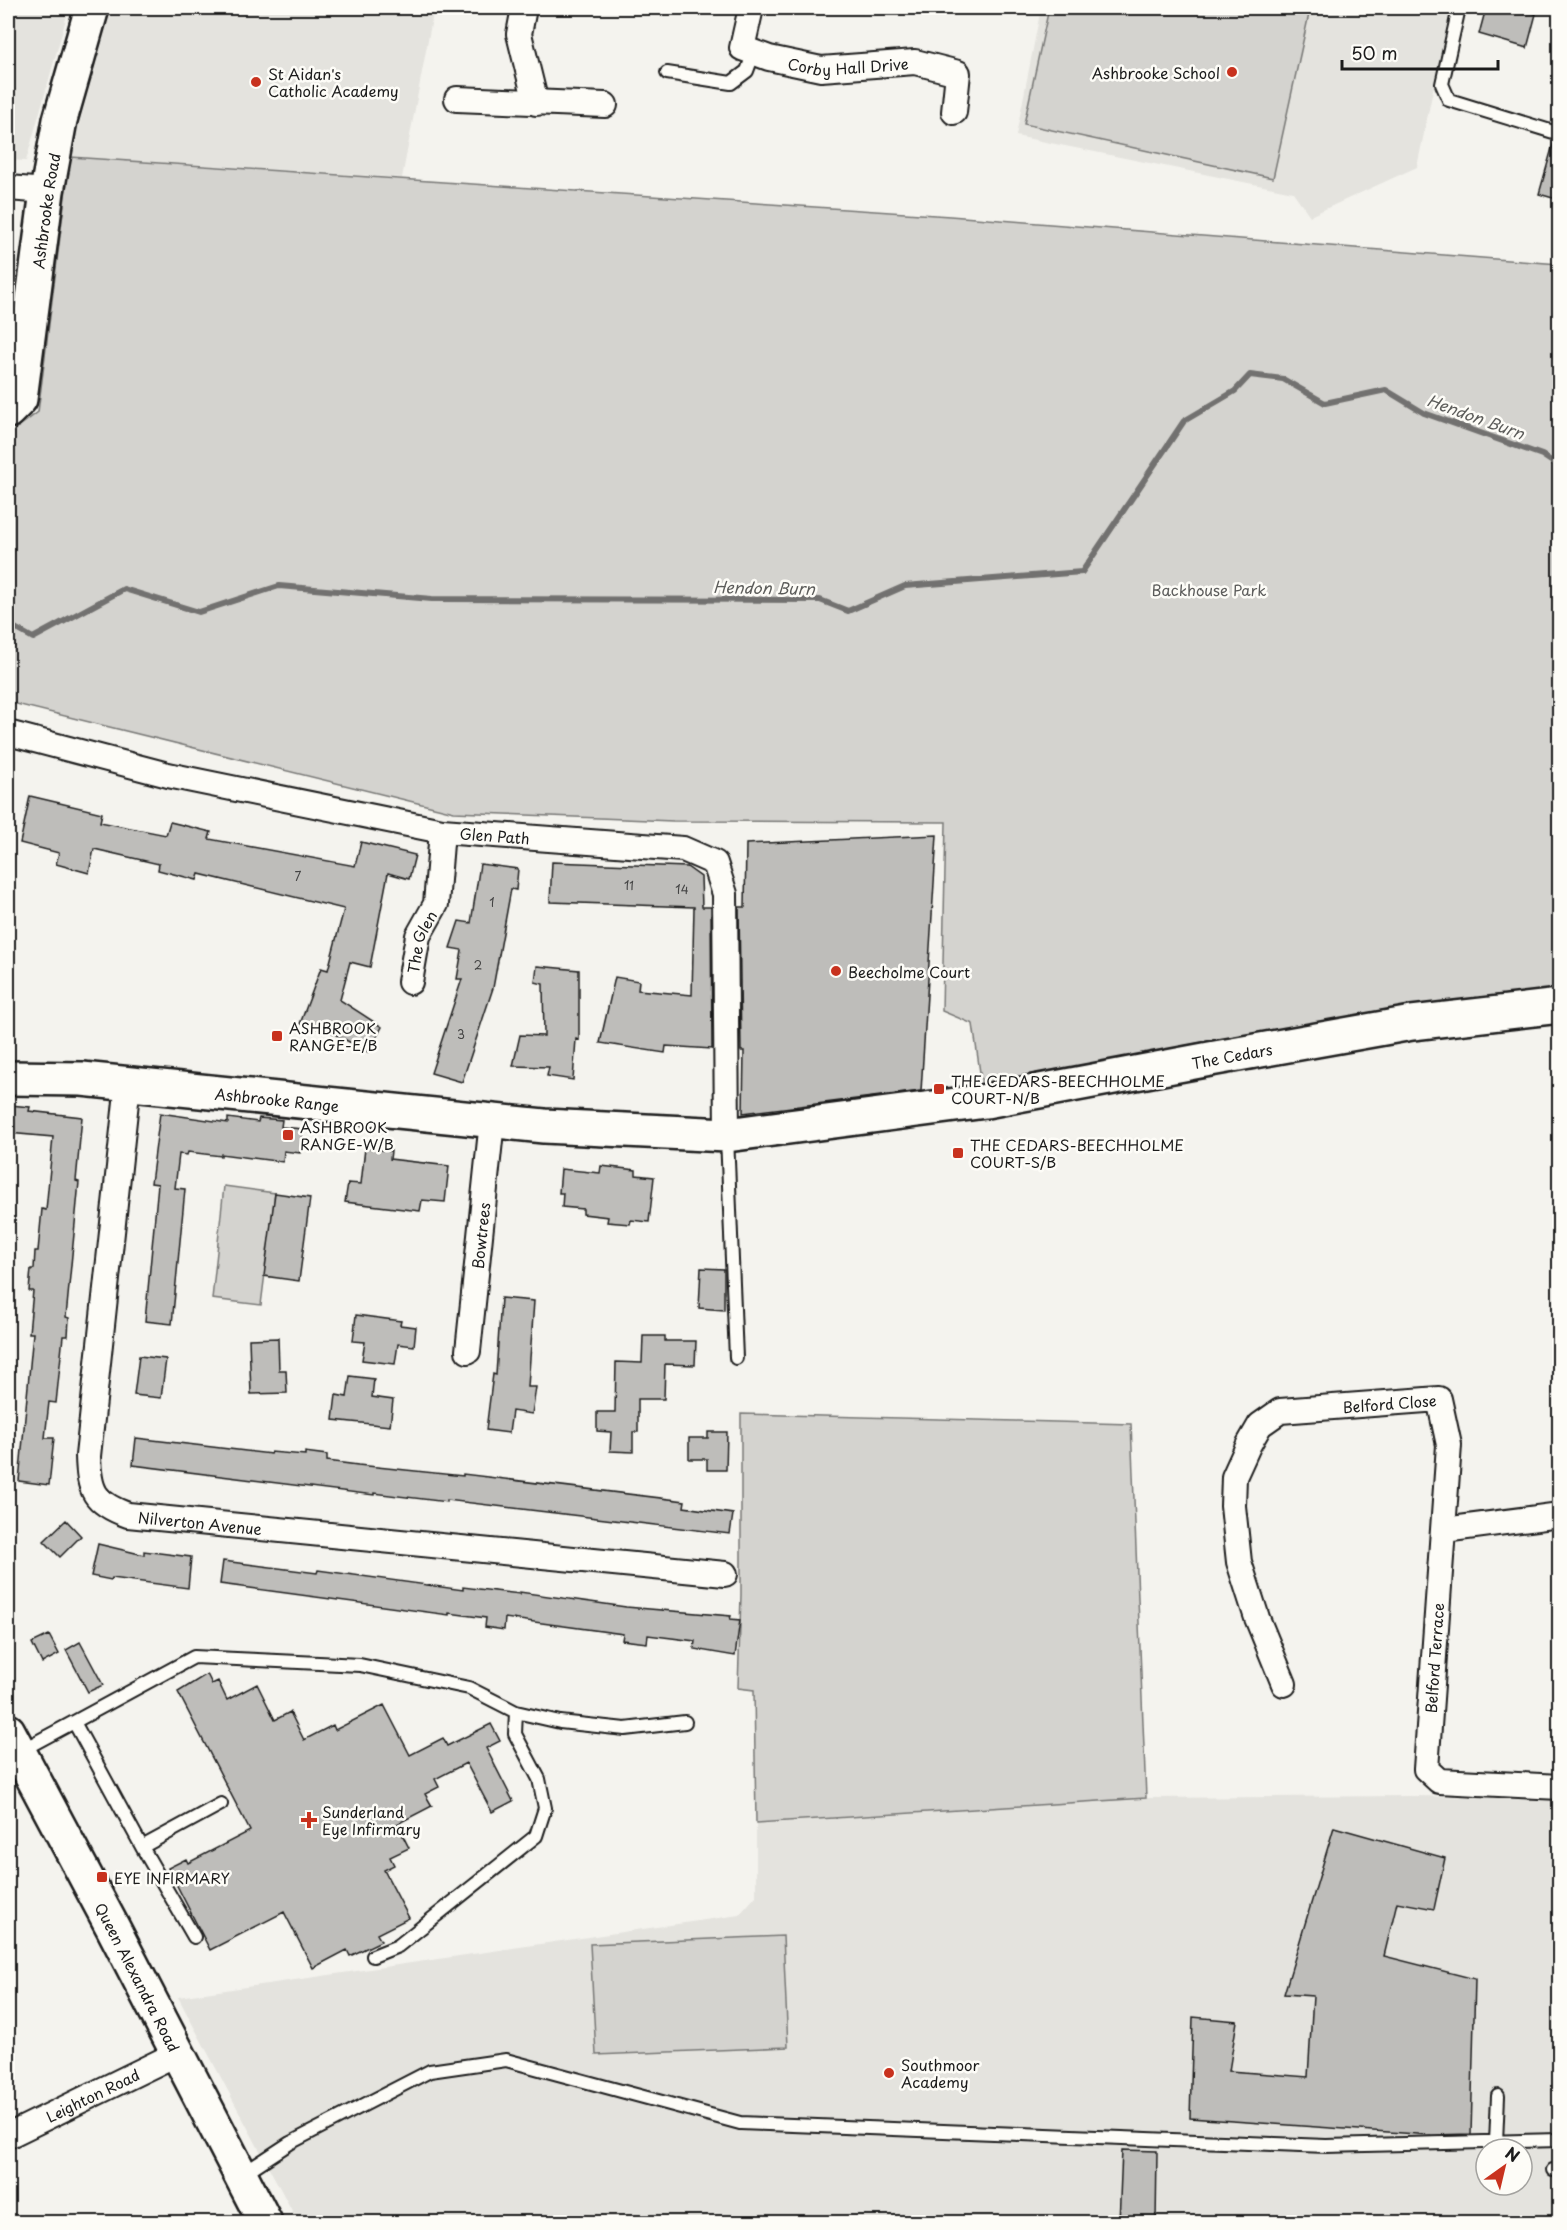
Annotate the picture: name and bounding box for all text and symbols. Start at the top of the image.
scale bar [1342,33,1498,71]
text: 50 m [1351,39,1398,66]
street label: Corby Hall Drive [786,51,909,81]
place label: Ashbrooke School [1092,61,1220,84]
place label: St Aidan's Catholic Academy [268,62,399,102]
marker: Ashbrooke School [1225,65,1239,79]
marker: St Aidan's Catholic Academy [249,75,263,89]
street label: Ashbrooke Road [26,151,65,270]
water label: Hendon Burn [1424,387,1529,445]
water label: Hendon Burn [713,574,816,600]
park label: Backhouse Park [1152,578,1266,601]
street label: Glen Path [459,821,531,849]
house number: 7 [295,867,302,885]
house number: 11 [624,876,634,894]
house number: 14 [675,880,689,898]
house number: 1 [489,893,495,911]
street label: The Glen [400,906,442,975]
house number: 2 [474,956,482,974]
place label: Beecholme Court [848,960,970,983]
marker: Beecholme Court [829,964,843,978]
place label: ASHBROOK RANGE-E/B [289,1016,378,1056]
house number: 3 [457,1025,465,1043]
marker: ASHBROOK RANGE-E/B [270,1029,284,1043]
street label: The Cedars [1190,1037,1274,1074]
place label: THE CEDARS-BEECHHOLME COURT-N/B [951,1069,1165,1109]
street label: Ashbrooke Range [214,1081,340,1117]
marker: THE CEDARS-BEECHHOLME COURT-N/B [932,1082,946,1096]
place label: ASHBROOK RANGE-W/B [300,1115,394,1155]
marker: ASHBROOK RANGE-W/B [281,1128,295,1142]
place label: THE CEDARS-BEECHHOLME COURT-S/B [970,1133,1184,1173]
marker: THE CEDARS-BEECHHOLME COURT-S/B [951,1146,965,1160]
street label: Bowtrees [465,1201,495,1270]
street label: Belford Close [1342,1388,1437,1418]
street label: Nilverton Avenue [137,1505,263,1540]
street label: Belford Terrace [1419,1602,1449,1714]
place label: Sunderland Eye Infirmary [322,1800,421,1840]
marker: Sunderland Eye Infirmary [300,1811,318,1829]
place label: EYE INFIRMARY [114,1866,230,1889]
marker: EYE INFIRMARY [95,1870,109,1884]
street label: Queen Alexandra Road [90,1898,186,2055]
place label: Southmoor Academy [901,2053,979,2093]
street label: Leighton Road [42,2062,143,2127]
marker: Southmoor Academy [882,2066,896,2080]
north arrow [1474,2137,1534,2197]
text: N [1501,2140,1525,2167]

